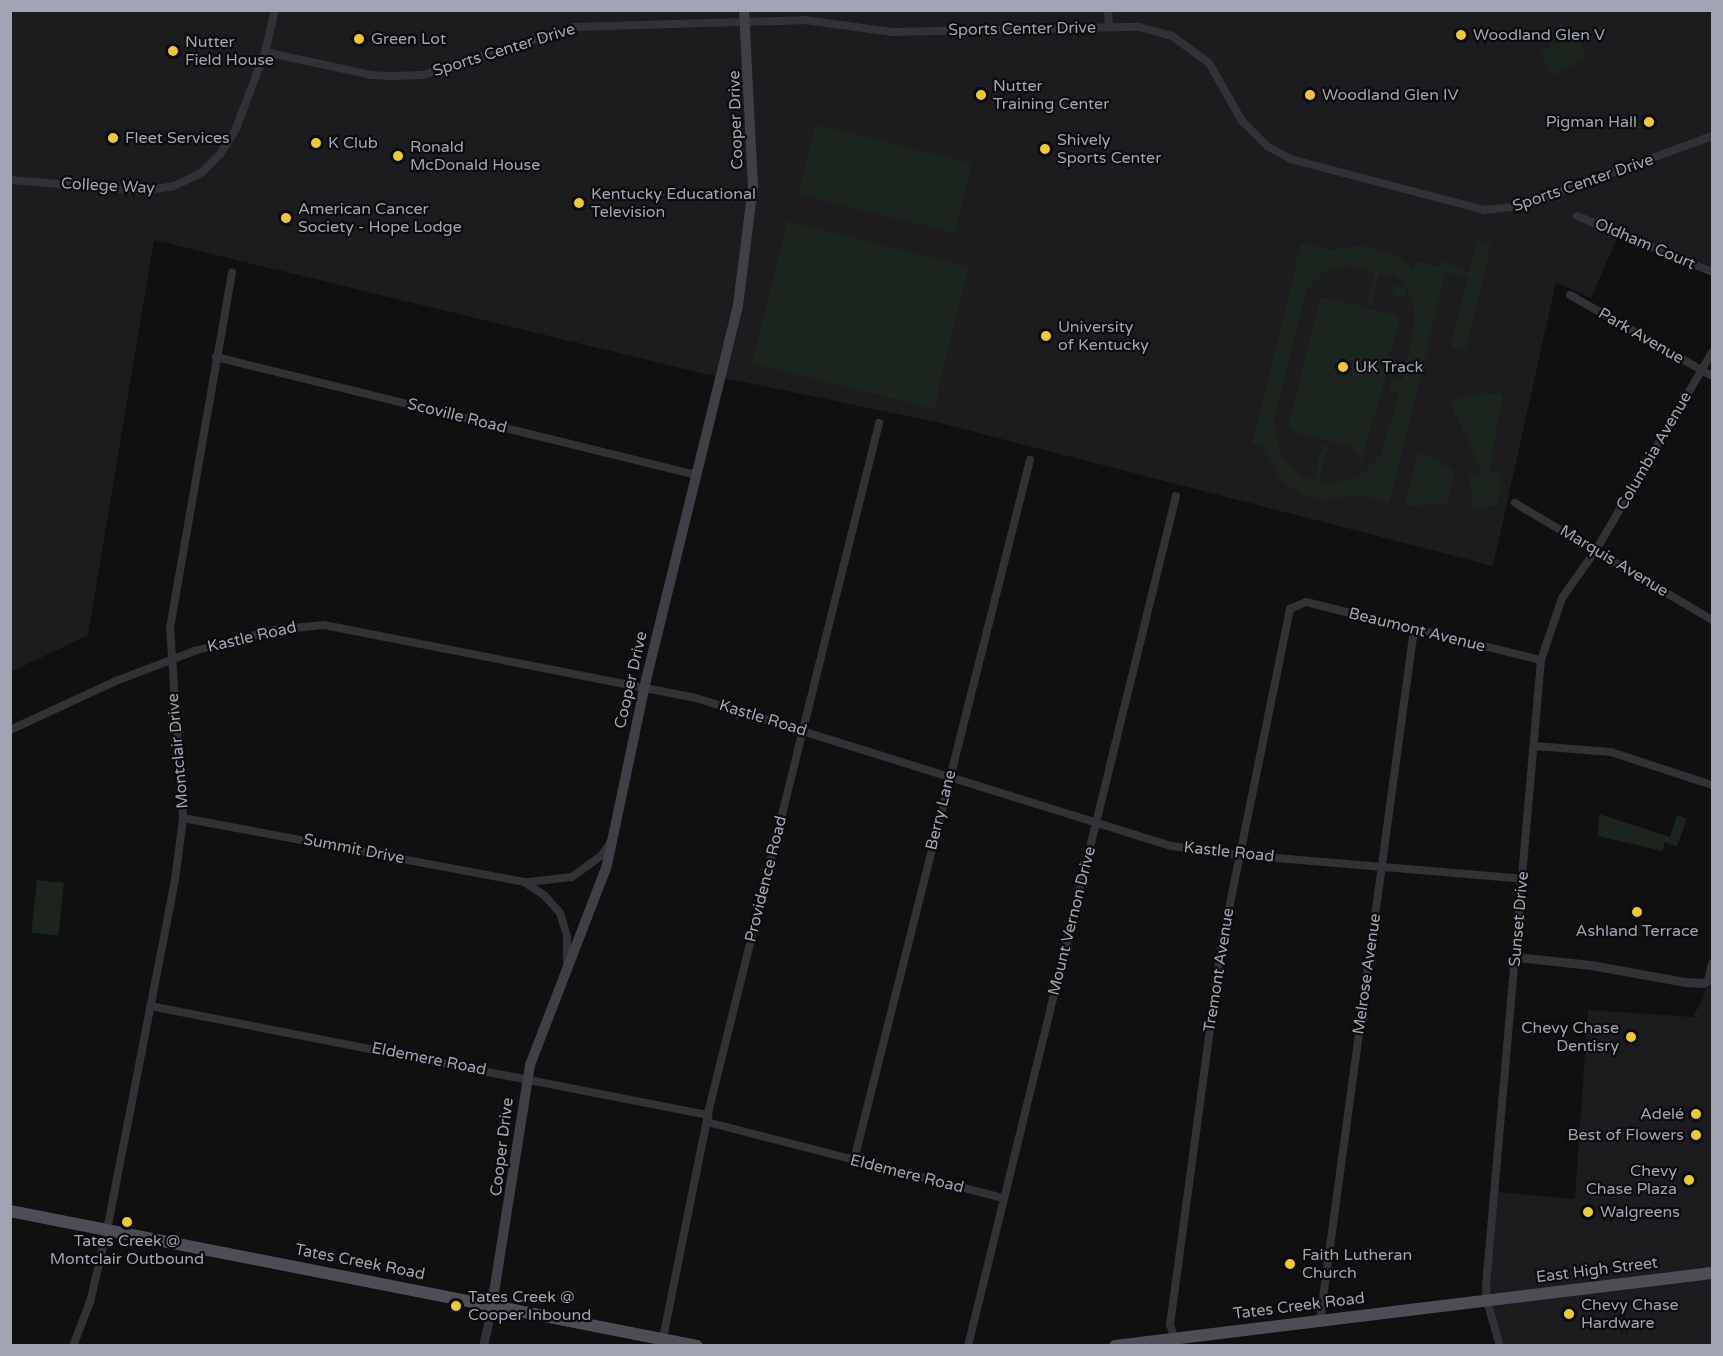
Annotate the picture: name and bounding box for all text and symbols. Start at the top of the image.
street label: Sports Center Drive [948,18,1096,40]
street label: Sports Center Drive [430,19,578,81]
place label: Woodland Glen V [1473,25,1605,45]
marker: Woodland Glen V [1454,28,1468,42]
place label: Green Lot [371,29,446,49]
place label: Nutter Field House [185,32,274,70]
marker: Green Lot [352,32,366,46]
marker: Nutter Field House [166,44,180,58]
street label: Cooper Drive [725,70,747,170]
place label: Nutter Training Center [993,76,1109,114]
place label: Woodland Glen IV [1322,85,1459,105]
marker: Nutter Training Center [974,88,988,102]
marker: Woodland Glen IV [1303,88,1317,102]
place label: Pigman Hall [1546,112,1637,132]
marker: Pigman Hall [1642,115,1656,129]
place label: Fleet Services [125,128,230,148]
place label: Shively Sports Center [1057,130,1161,168]
marker: Fleet Services [106,131,120,145]
place label: K Club [328,133,378,153]
marker: K Club [309,136,323,150]
place label: Ronald McDonald House [410,137,540,175]
marker: Shively Sports Center [1038,142,1052,156]
marker: Ronald McDonald House [391,149,405,163]
street label: Sports Center Drive [1510,150,1656,216]
street label: College Way [61,174,155,198]
place label: Kentucky Educational Television [591,184,756,222]
marker: Kentucky Educational Television [572,196,586,210]
place label: American Cancer Society - Hope Lodge [298,199,462,237]
marker: American Cancer Society - Hope Lodge [279,211,293,225]
street label: Oldham Court [1592,214,1698,274]
street label: Park Avenue [1595,304,1687,368]
place label: University of Kentucky [1058,317,1149,355]
marker: University of Kentucky [1039,329,1053,343]
place label: UK Track [1355,357,1423,377]
marker: UK Track [1336,360,1350,374]
street label: Columbia Avenue [1612,388,1696,514]
street label: Scoville Road [405,394,509,438]
street label: Marquis Avenue [1556,521,1672,601]
street label: Beaumont Avenue [1347,604,1487,656]
street label: Kastle Road [206,617,298,657]
street label: Cooper Drive [610,630,652,730]
street label: Montclair Drive [163,693,193,809]
street label: Kastle Road [717,696,809,740]
street label: Berry Lane [922,768,960,852]
street label: Providence Road [741,814,791,944]
street label: Summit Drive [302,830,406,868]
street label: Kastle Road [1183,838,1275,866]
street label: Mount Vernon Drive [1044,845,1100,997]
street label: Sunset Drive [1505,871,1533,967]
marker: Ashland Terrace [1630,905,1644,919]
street label: Tremont Avenue [1200,907,1238,1033]
street label: Melrose Avenue [1349,912,1385,1036]
place label: Ashland Terrace [1576,921,1698,941]
place label: Chevy Chase Dentisry [1521,1018,1619,1056]
marker: Chevy Chase Dentisry [1624,1030,1638,1044]
street label: Eldemere Road [370,1038,488,1080]
street label: Cooper Drive [486,1097,518,1197]
place label: Adelé [1640,1104,1684,1124]
marker: Adelé [1689,1107,1703,1121]
place label: Best of Flowers [1567,1125,1684,1145]
marker: Best of Flowers [1689,1128,1703,1142]
street label: Eldemere Road [848,1151,966,1197]
place label: Chevy Chase Plaza [1586,1161,1677,1199]
marker: Chevy Chase Plaza [1682,1173,1696,1187]
place label: Walgreens [1600,1202,1680,1222]
marker: Walgreens [1581,1205,1595,1219]
marker: Tates Creek @ Montclair Outbound [120,1215,134,1229]
place label: Tates Creek @ Montclair Outbound [50,1231,204,1269]
street label: Tates Creek Road [293,1240,427,1284]
place label: Faith Lutheran Church [1302,1245,1412,1283]
street label: East High Street [1535,1253,1659,1287]
marker: Faith Lutheran Church [1283,1257,1297,1271]
place label: Tates Creek @ Cooper Inbound [468,1287,591,1325]
street label: Tates Creek Road [1232,1288,1366,1324]
place label: Chevy Chase Hardware [1581,1295,1679,1333]
marker: Tates Creek @ Cooper Inbound [449,1299,463,1313]
marker: Chevy Chase Hardware [1562,1307,1576,1321]

